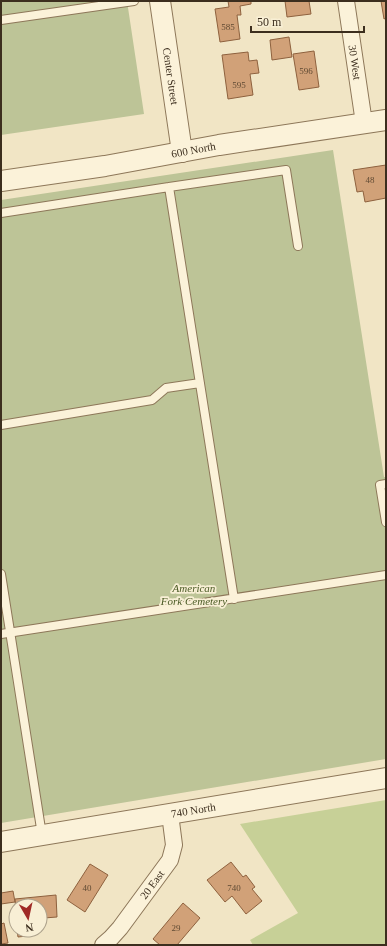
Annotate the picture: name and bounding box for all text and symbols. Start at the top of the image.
scale bar [251,8,364,34]
text: 50 m [257,15,282,29]
house number: 585 [221,22,235,32]
street label: 30 West [347,44,364,81]
street label: Center Street [161,47,181,106]
house number: 596 [299,66,313,76]
house number: 595 [232,80,246,90]
street label: 600 North [170,140,217,160]
house number: 48 [366,175,375,185]
park label: American Fork Cemetery [160,582,227,607]
street label: 740 North [170,800,217,820]
street label: 20 East [137,868,166,901]
house number: 40 [83,883,92,893]
house number: 740 [227,883,241,893]
north arrow [8,898,48,938]
text: N [25,921,34,934]
house number: 29 [172,923,181,933]

